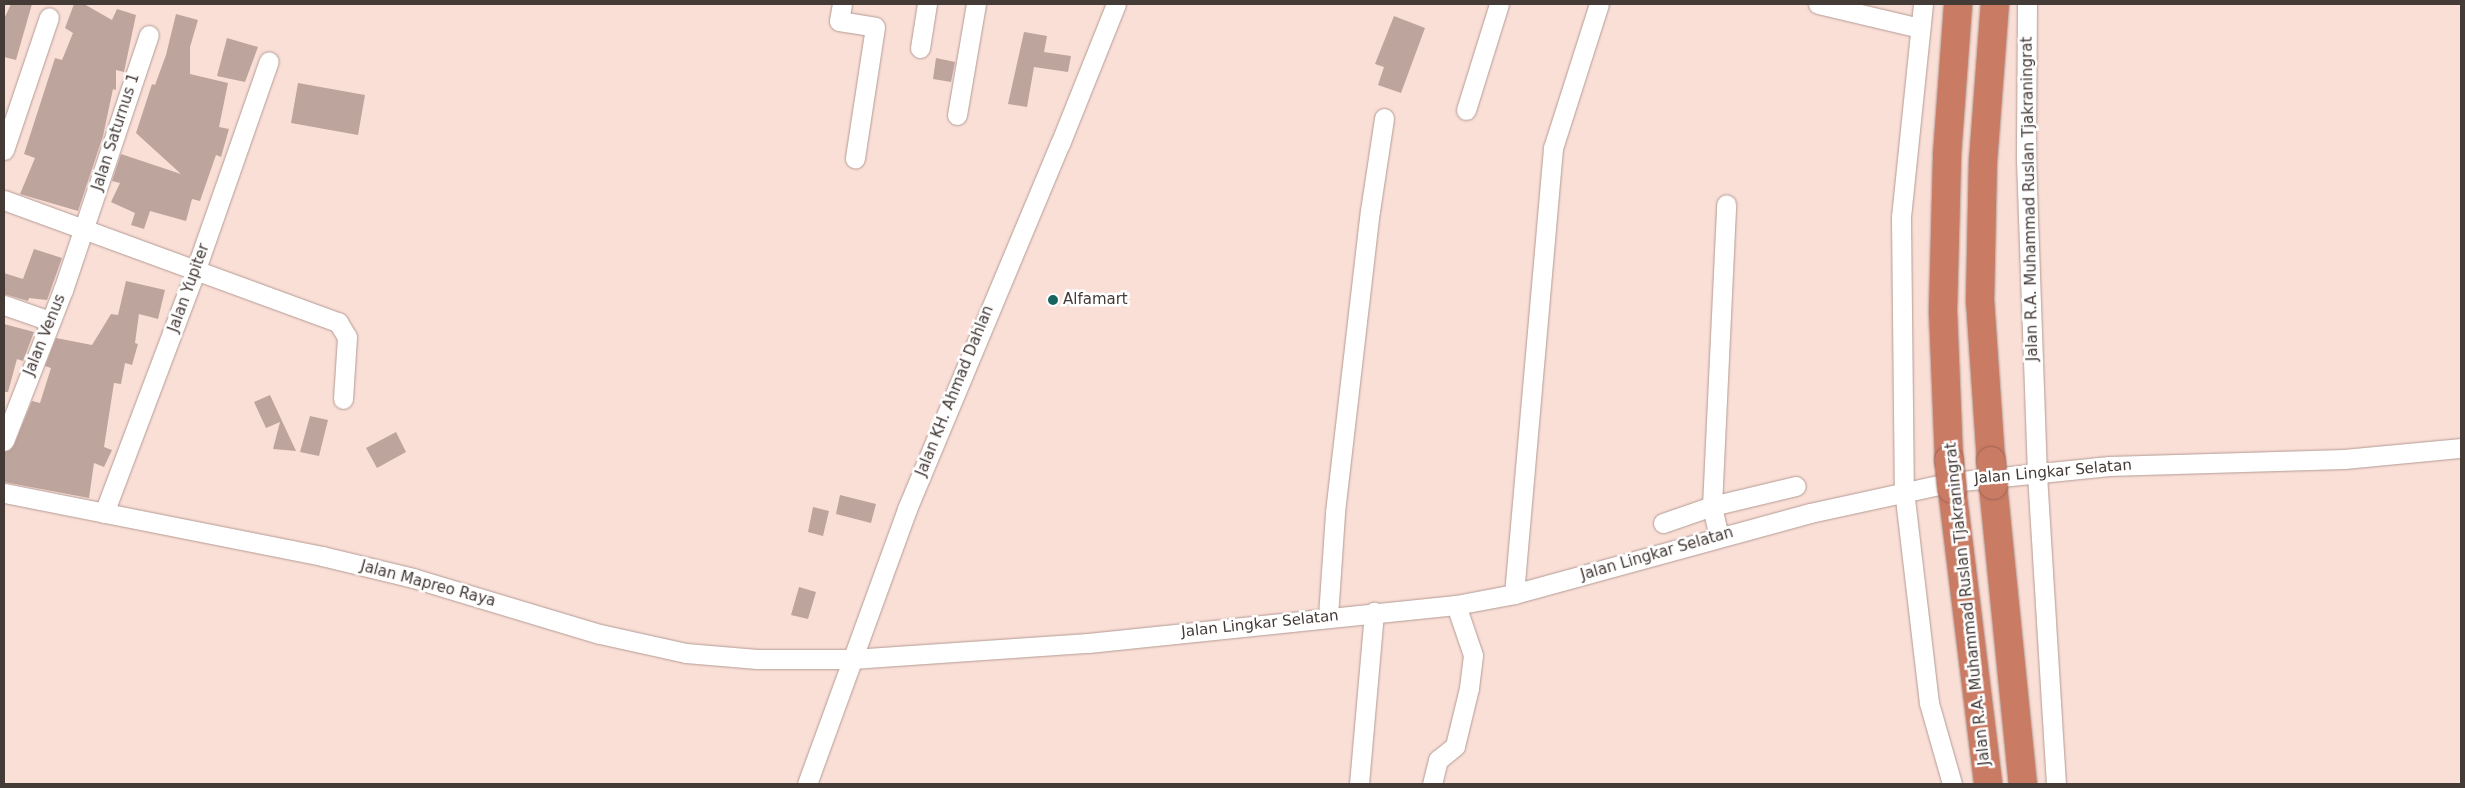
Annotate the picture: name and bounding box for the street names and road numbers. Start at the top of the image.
street label: Jalan R.A. Muhammad Ruslan Tjakraningrat [2018,37,2042,361]
street label: Jalan Saturnus 1 [89,71,143,193]
street label: Jalan Yupiter [165,241,213,335]
street label: Jalan Venus [20,292,70,378]
street label: Jalan KH. Ahmad Dahlan [912,303,998,479]
street label: Jalan R.A. Muhammad Ruslan Tjakraningrat [1942,442,1994,766]
street label: Jalan Lingkar Selatan [1973,456,2133,488]
street label: Jalan Lingkar Selatan [1579,524,1735,584]
street label: Jalan Mapreo Raya [358,557,498,611]
street label: Jalan Lingkar Selatan [1180,607,1340,641]

